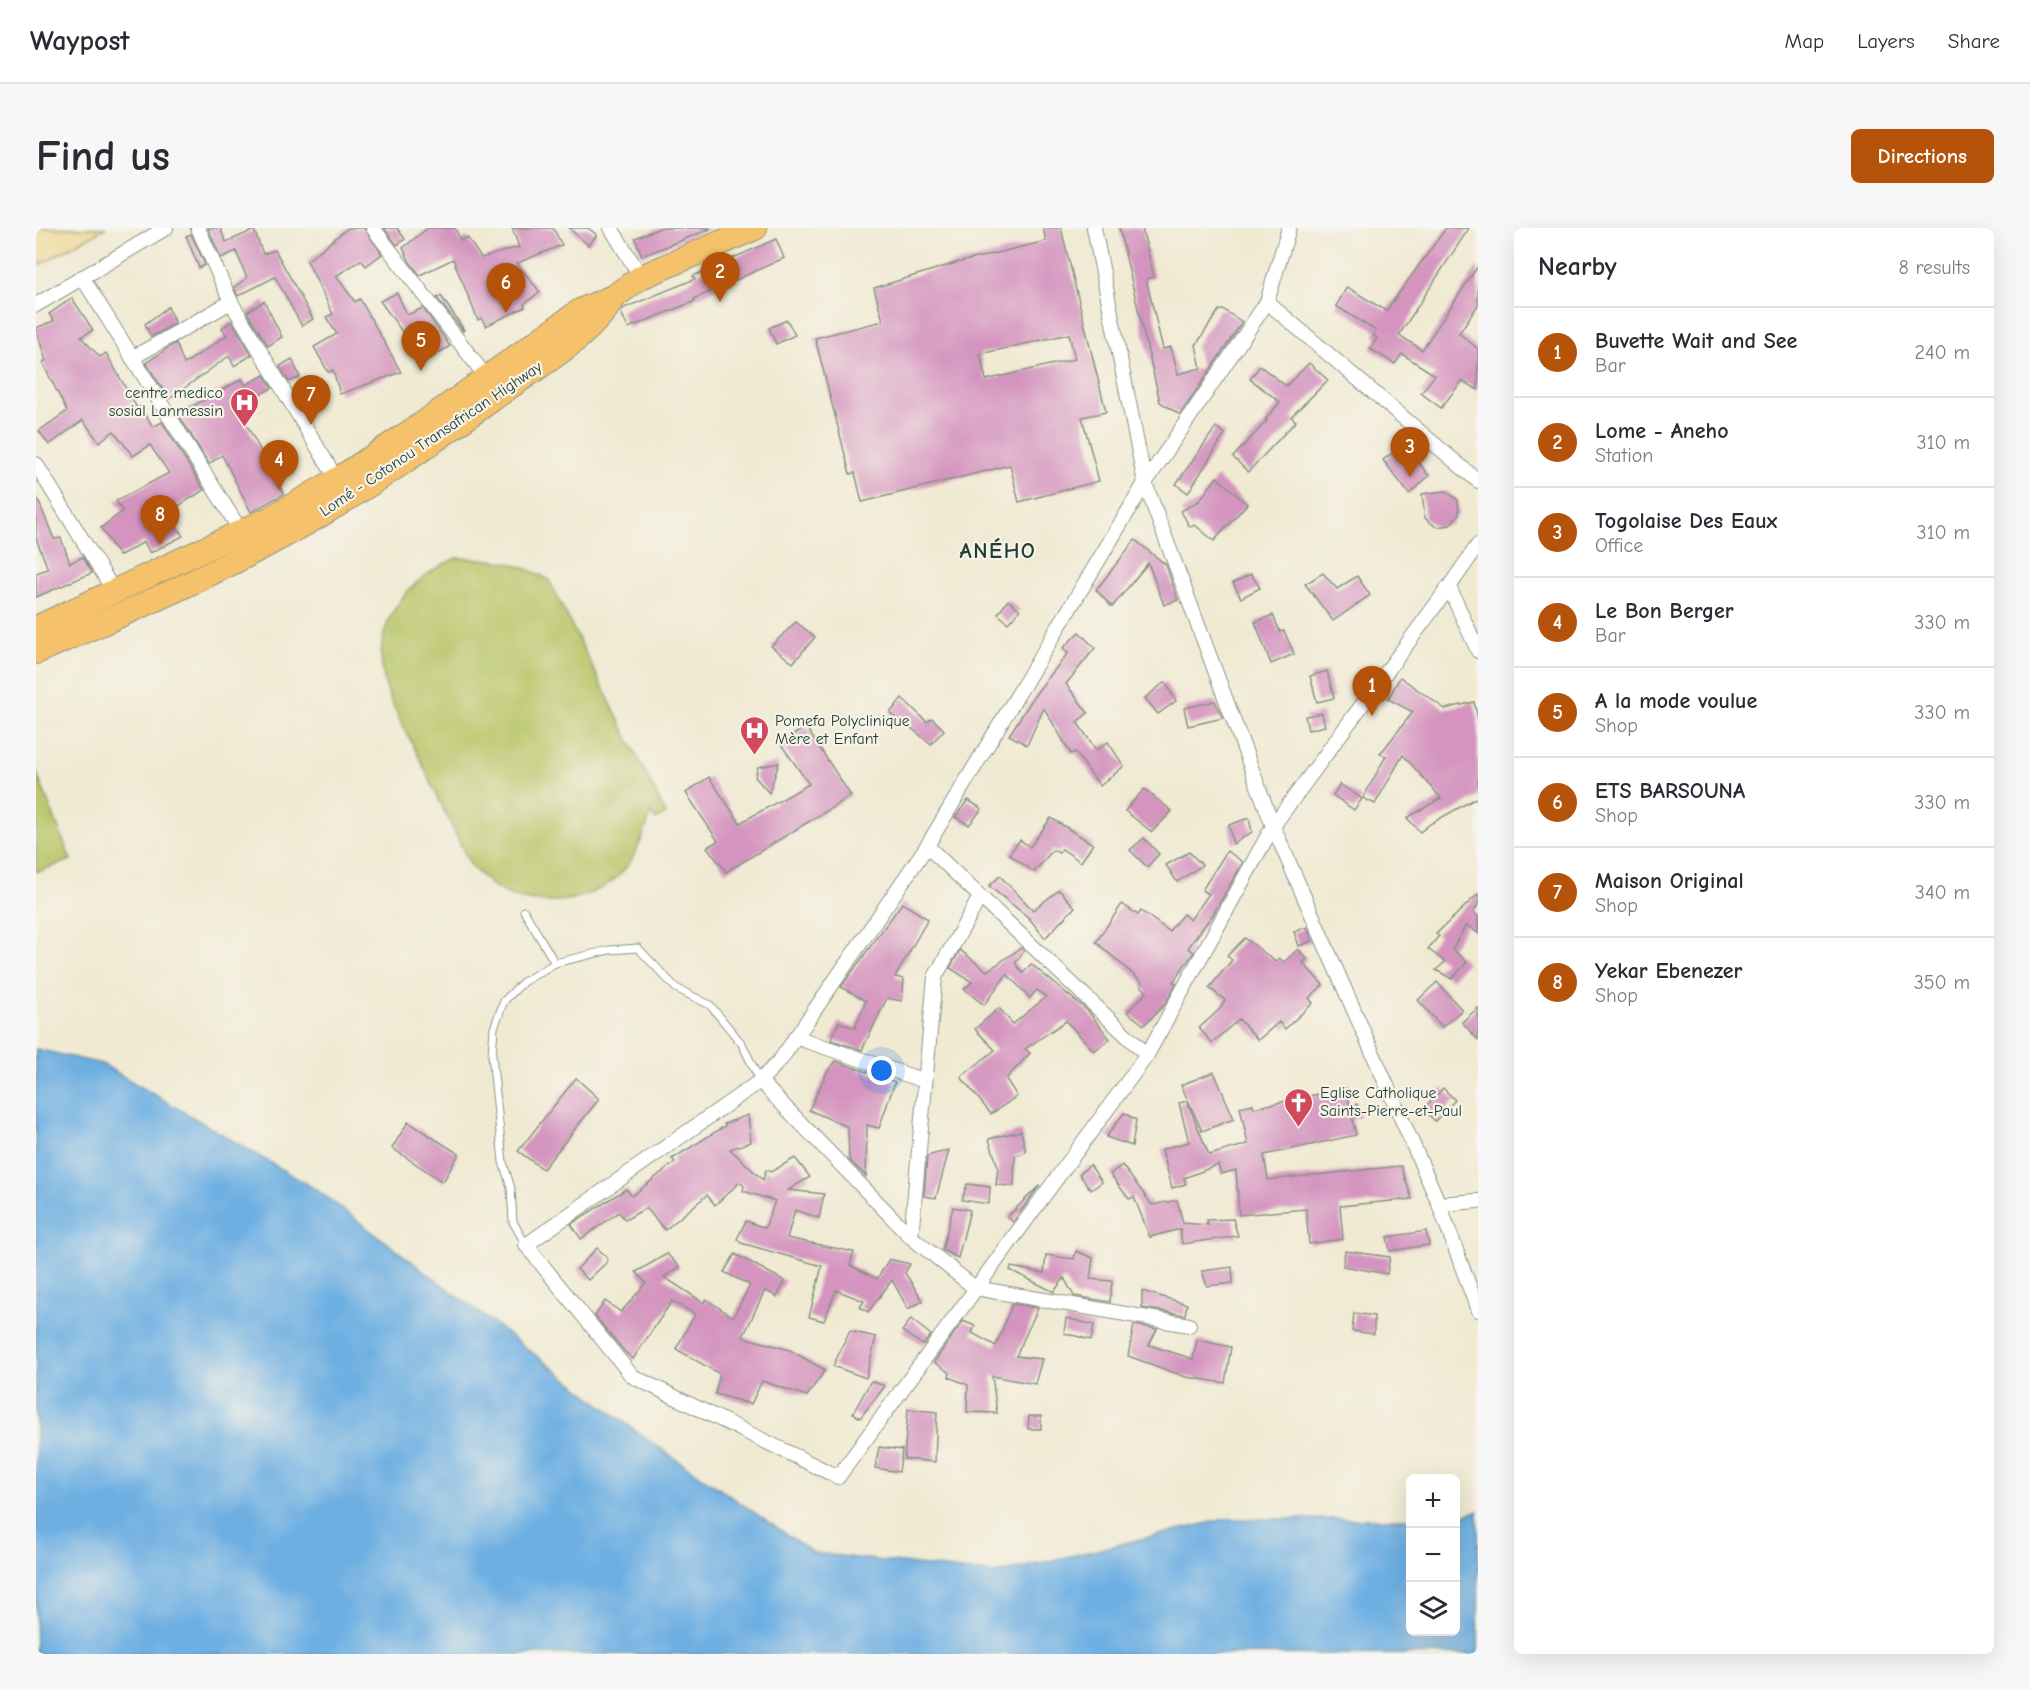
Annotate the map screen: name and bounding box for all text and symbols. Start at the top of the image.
text: Waypost [30,25,130,57]
text: Map [1785,29,1824,53]
text: Layers [1857,29,1915,53]
text: Share [1948,29,2000,53]
button: Directions [1851,129,1994,183]
text: Find us [36,132,170,181]
text: Nearby [1538,252,1617,282]
pin: 2 [700,253,740,302]
text: 8 results [1898,256,1970,279]
pin: 6 [486,264,526,313]
pin: 5 [402,322,440,371]
text: Buvette Wait and See [1595,328,1797,354]
text: 1 [1554,341,1561,364]
text: 240 m [1915,341,1970,364]
text: Bar [1595,354,1626,377]
street label: Lomé - Cotonou Transafrican Highway [317,357,546,520]
pin: 7 [292,376,330,425]
place label: centre medico sosial Lanmessin [109,384,223,420]
hospital icon: centre medico sosial Lanmessin [228,386,260,428]
text: Lome - Aneho [1595,418,1729,444]
pin: 3 [1390,428,1430,477]
text: 2 [1553,431,1562,454]
text: 310 m [1917,431,1970,454]
pin: 4 [260,440,298,490]
text: Station [1595,444,1653,467]
pin: 8 [140,496,180,545]
text: Togolaise Des Eaux [1595,508,1777,534]
text: 3 [1553,521,1562,544]
text: 310 m [1917,521,1970,544]
text: Office [1595,534,1643,557]
district label: ANÉHO [960,538,1036,564]
text: Le Bon Berger [1595,598,1734,624]
text: 4 [1553,611,1562,634]
text: 330 m [1914,611,1970,634]
text: Bar [1595,624,1626,647]
pin: 1 [1352,666,1392,716]
text: A la mode voulue [1595,688,1757,714]
text: 5 [1552,701,1563,724]
text: 330 m [1914,701,1970,724]
place label: Pomefa Polyclinique Mère et Enfant [775,712,910,748]
hospital icon: Pomefa Polyclinique Mère et Enfant [738,714,770,756]
text: Shop [1595,714,1638,737]
text: ETS BARSOUNA [1595,778,1745,804]
text: 6 [1552,791,1563,814]
text: 330 m [1914,791,1970,814]
text: Shop [1595,804,1638,827]
text: Maison Original [1595,868,1744,894]
text: 7 [1553,881,1562,904]
text: 340 m [1915,881,1970,904]
text: Shop [1595,894,1638,917]
text: Yekar Ebenezer [1595,958,1742,984]
text: 8 [1552,971,1563,994]
text: 350 m [1914,971,1970,994]
text: Shop [1595,984,1638,1007]
your location [867,1056,896,1085]
place label: Eglise Catholique Saints-Pierre-et-Paul [1320,1084,1462,1120]
church icon: Eglise Catholique Saints-Pierre-et-Paul [1283,1086,1315,1128]
map controls [1406,1474,1460,1636]
button: + [1406,1474,1460,1528]
button: − [1406,1528,1460,1582]
button: layers [1406,1582,1460,1636]

